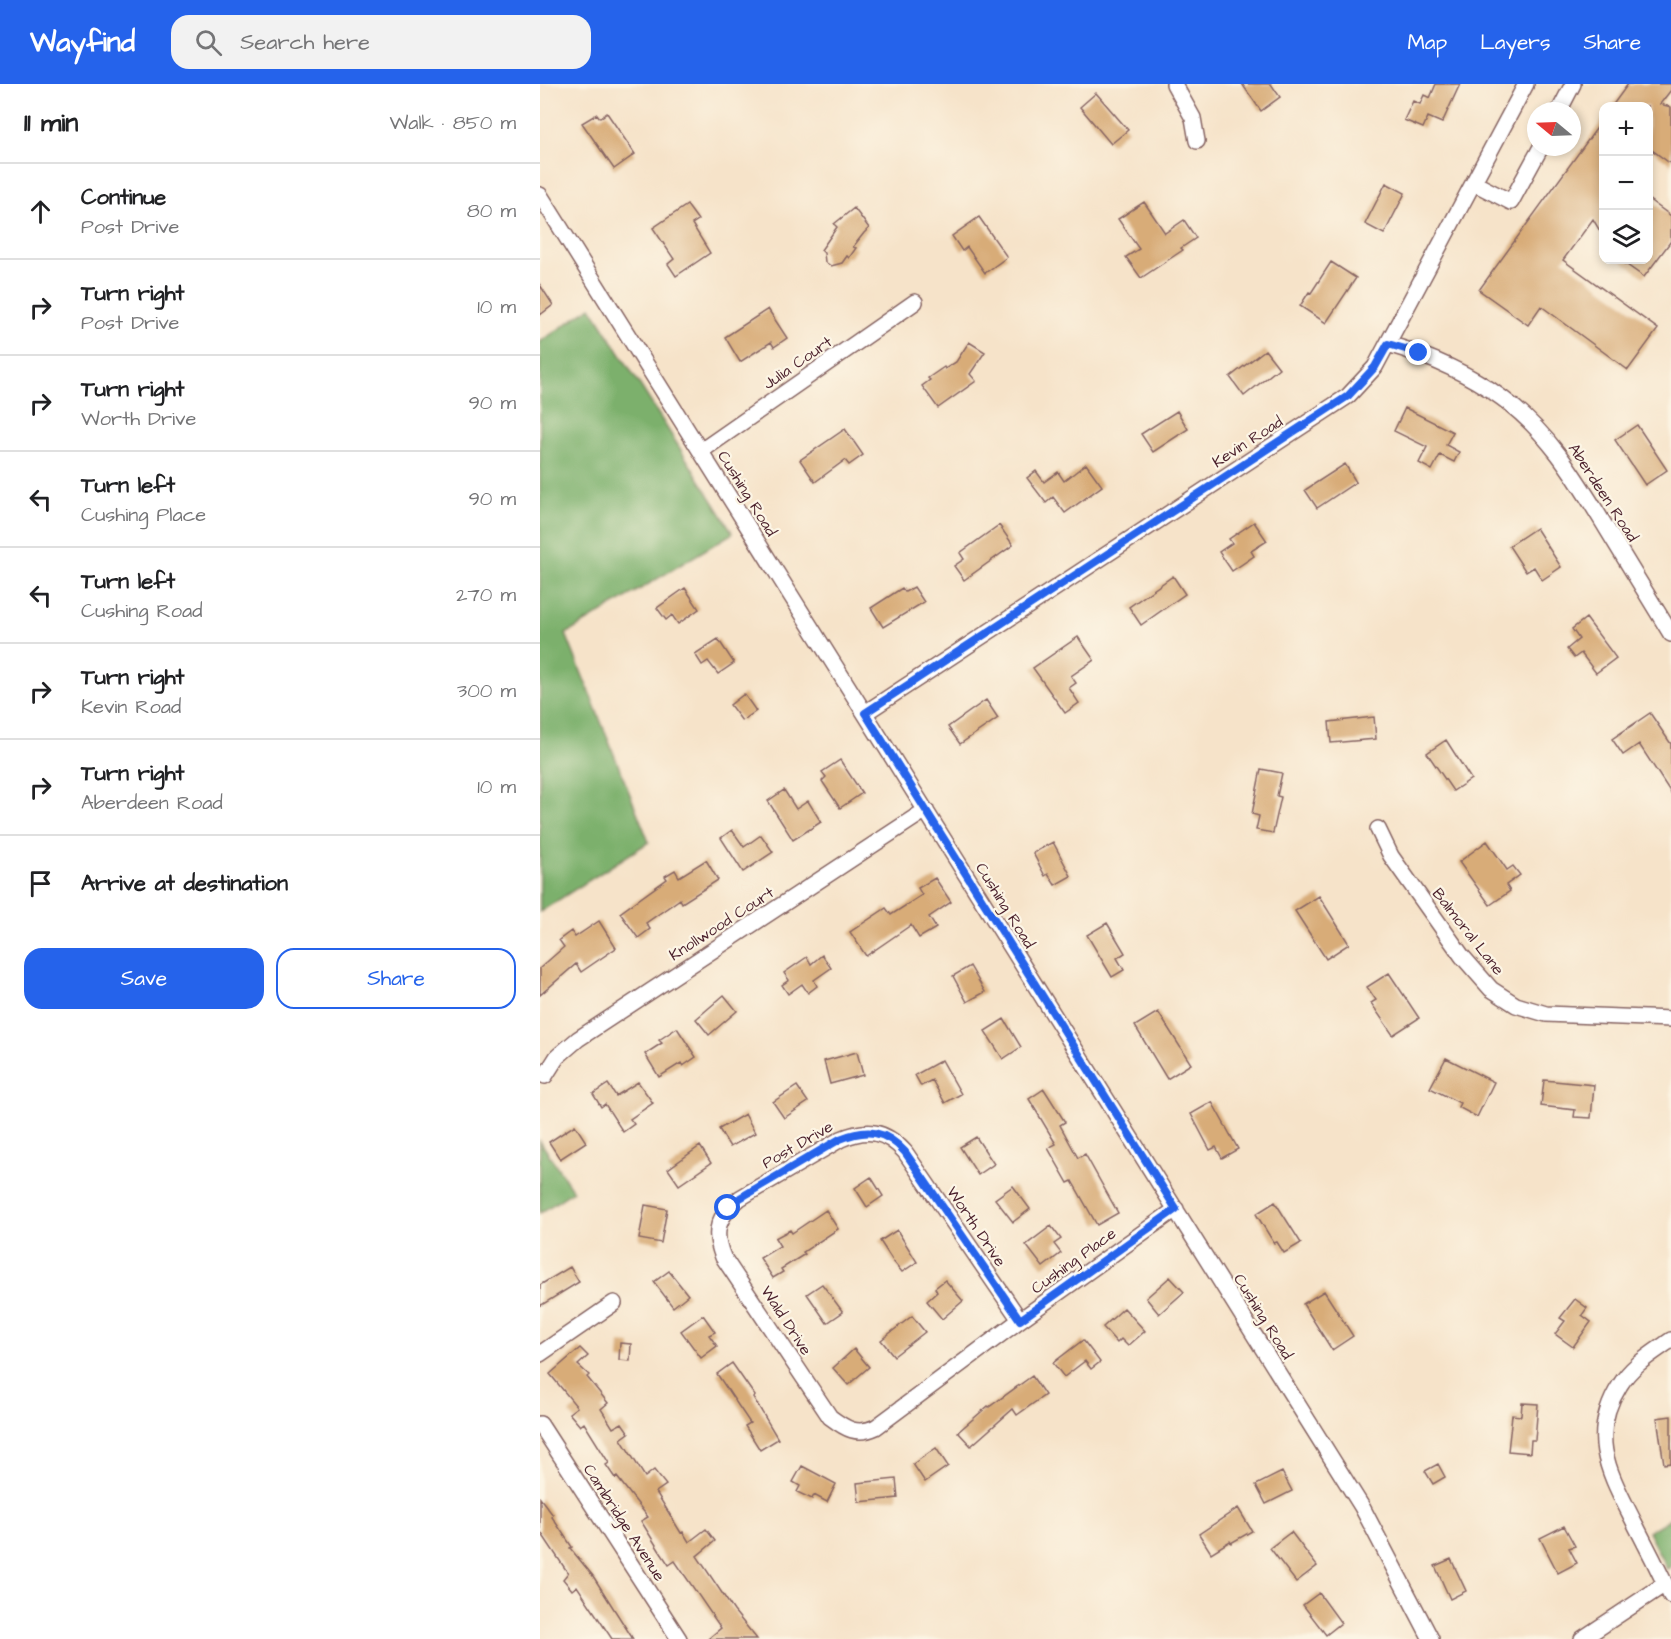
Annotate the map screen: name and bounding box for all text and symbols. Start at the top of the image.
search box [171,15,591,69]
text: Wayfind [30,23,135,62]
icon: search [192,26,225,59]
text: Search here [240,27,370,58]
text: Map [1407,28,1447,57]
text: Layers [1480,28,1550,57]
text: Share [1583,28,1641,57]
north arrow [1527,102,1581,156]
map controls [1599,102,1653,264]
button: + [1599,102,1653,156]
text: 11 min [24,105,78,141]
text: Walk · 850 m [389,109,516,137]
button: − [1599,156,1653,210]
text: Continue [81,182,166,213]
icon: ahead [24,195,57,228]
text: 80 m [467,197,516,225]
button: layers [1599,210,1653,264]
text: Post Drive [81,213,179,241]
text: Turn right [81,278,184,309]
icon: right [24,291,57,324]
text: 10 m [477,293,516,321]
text: Post Drive [81,309,179,337]
street label: Julia Court [759,331,837,395]
route end [1405,339,1431,365]
text: Turn right [81,374,184,405]
icon: right [24,387,57,420]
text: 90 m [468,389,516,417]
text: Worth Drive [81,405,196,433]
street label: Kevin Road [1208,411,1287,473]
street label: Aberdeen Road [1563,439,1643,546]
street label: Cushing Road [711,446,782,541]
text: Turn left [81,470,175,501]
icon: left [24,483,57,516]
text: 90 m [468,485,516,513]
text: Cushing Place [81,501,206,529]
text: Turn left [81,566,175,597]
icon: left [24,579,57,612]
text: 270 m [456,581,516,609]
text: Cushing Road [81,597,203,625]
text: Turn right [81,662,184,693]
icon: right [24,675,57,708]
text: 300 m [457,677,516,705]
text: Kevin Road [81,693,181,721]
text: Turn right [81,758,184,789]
icon: right [24,771,57,804]
text: 10 m [477,773,516,801]
text: Aberdeen Road [81,789,223,817]
street label: Cushing Road [969,858,1040,953]
icon: arrive [24,867,57,900]
text: Arrive at destination [81,868,288,899]
street label: Knollwood Court [665,881,779,966]
street label: Balmoral Lane [1427,883,1509,980]
button: Save [24,948,264,1009]
button: Share [276,948,516,1009]
street label: Post Drive [758,1115,837,1174]
street label: Worth Drive [941,1182,1011,1271]
route start [714,1194,740,1220]
street label: Cushing Place [1027,1222,1121,1300]
street label: Cushing Road [1227,1269,1298,1364]
street label: Wald Drive [755,1281,817,1360]
street label: Cambridge Avenue [577,1460,671,1586]

